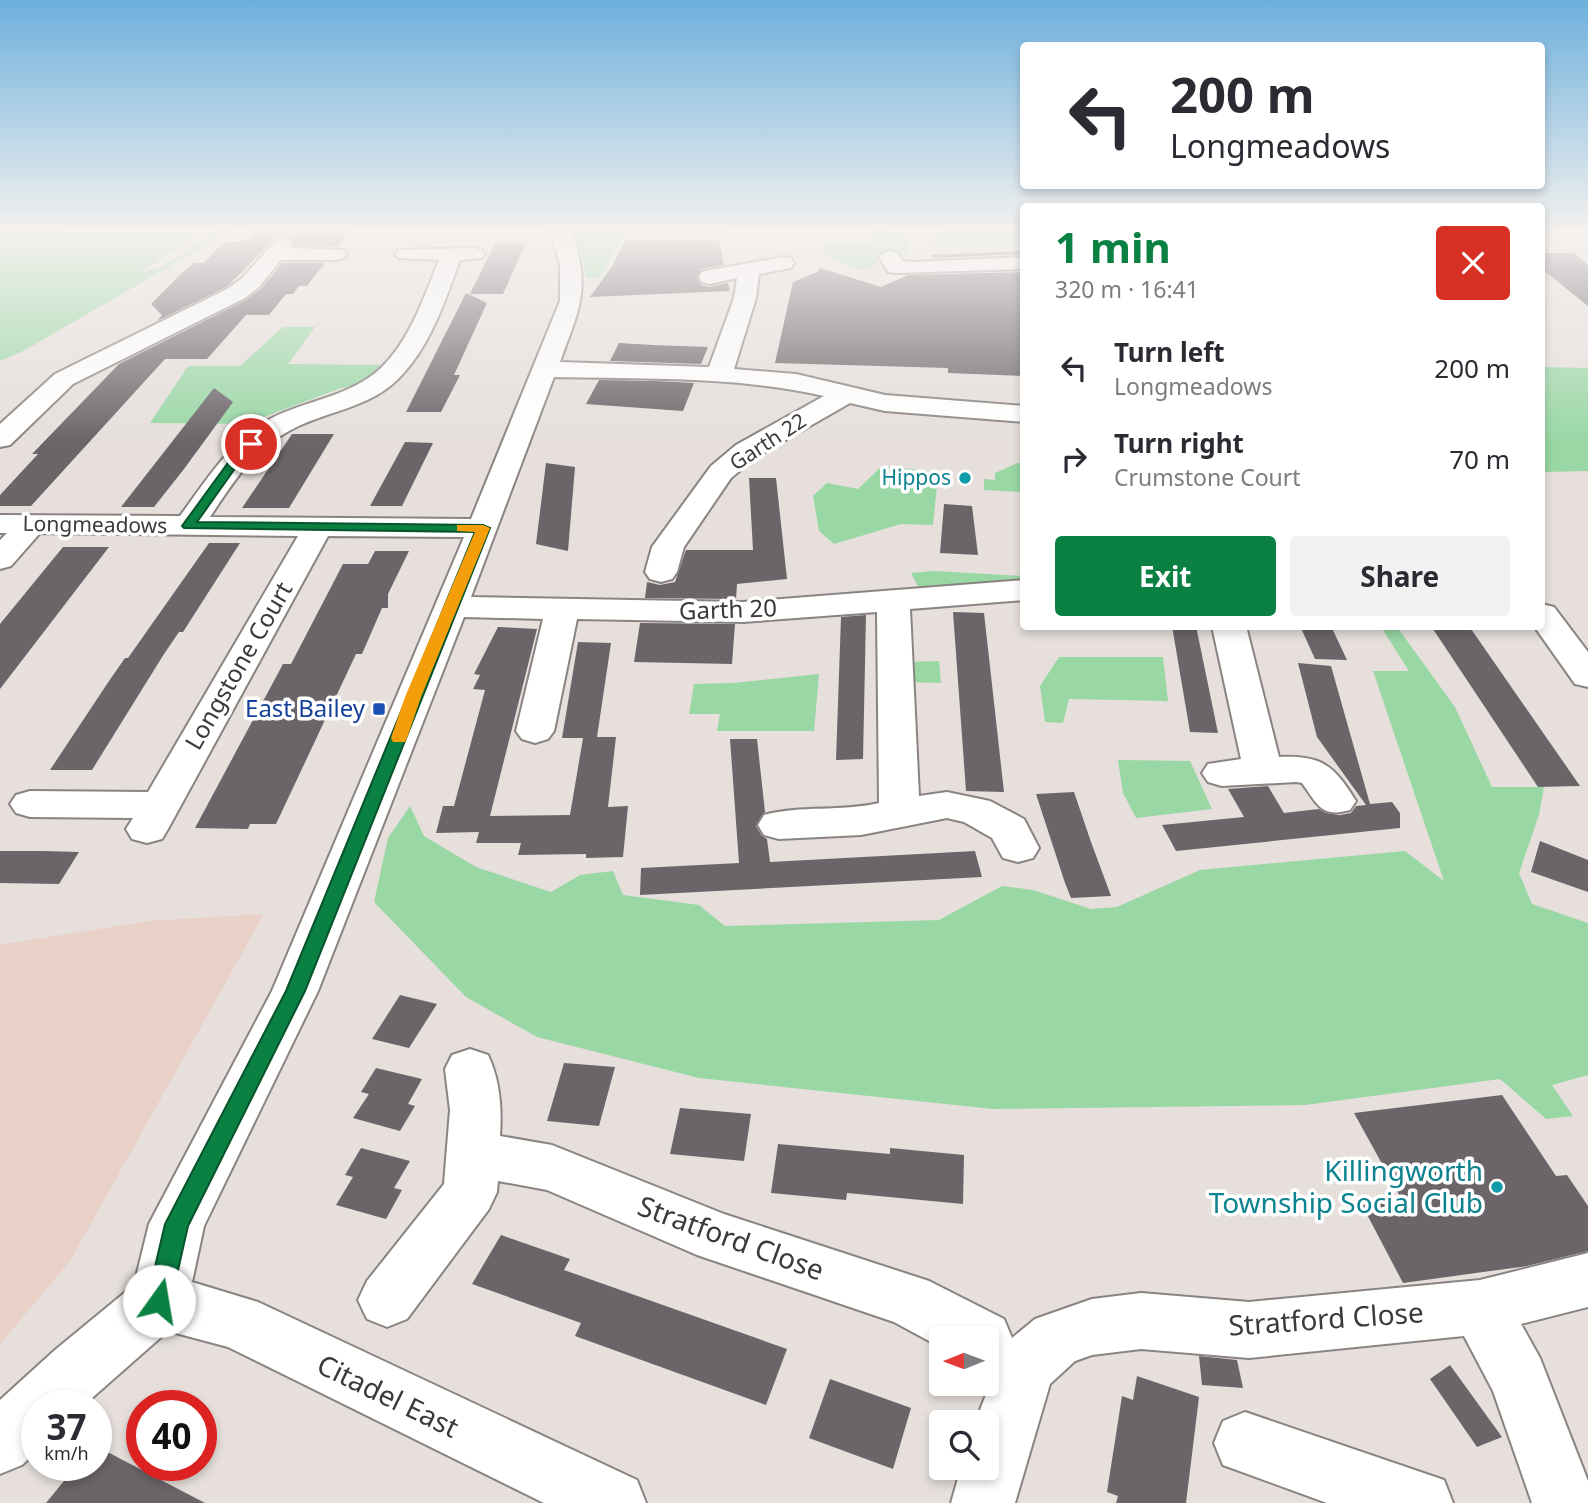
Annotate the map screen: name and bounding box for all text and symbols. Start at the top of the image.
text: 200 m [1170,61,1315,127]
icon: left [1055,70,1146,161]
text: Longmeadows [1170,124,1390,167]
text: 1 min [1055,218,1171,275]
button: close [1436,226,1510,300]
text: 320 m · 16:41 [1055,273,1199,305]
text: Turn left [1114,334,1225,370]
icon: left [1055,349,1093,387]
text: 200 m [1434,350,1510,386]
text: Longmeadows [1114,370,1272,402]
street label: Garth 22 [724,406,811,476]
pin [221,414,281,474]
icon: arrive [232,425,270,463]
text: Turn right [1114,425,1244,461]
icon: right [1055,440,1093,478]
text: 70 m [1449,441,1510,477]
text: Crumstone Court [1114,461,1301,493]
place label: Hippos [881,463,951,491]
marker: Hippos [957,470,973,486]
street label: Longmeadows [22,509,168,539]
button: Exit [1055,536,1276,616]
button: Share [1290,536,1510,616]
street label: Longstone Court [176,575,299,755]
street label: Garth 20 [678,590,778,627]
place label: East Bailey [245,691,366,724]
marker: East Bailey [371,701,387,717]
place label: Killingworth Township Social Club [1209,1151,1483,1221]
marker: Killingworth Township Social Club [1489,1179,1505,1195]
street label: Stratford Close [633,1186,830,1288]
position arrow [122,1264,196,1338]
street label: Stratford Close [1227,1292,1425,1344]
north arrow [929,1326,999,1396]
map controls [929,1326,999,1480]
street label: Citadel East [311,1344,466,1446]
speed limit sign: 40 [126,1390,217,1481]
text: 37 [46,1403,87,1450]
button: search [929,1410,999,1480]
text: km/h [44,1441,89,1465]

